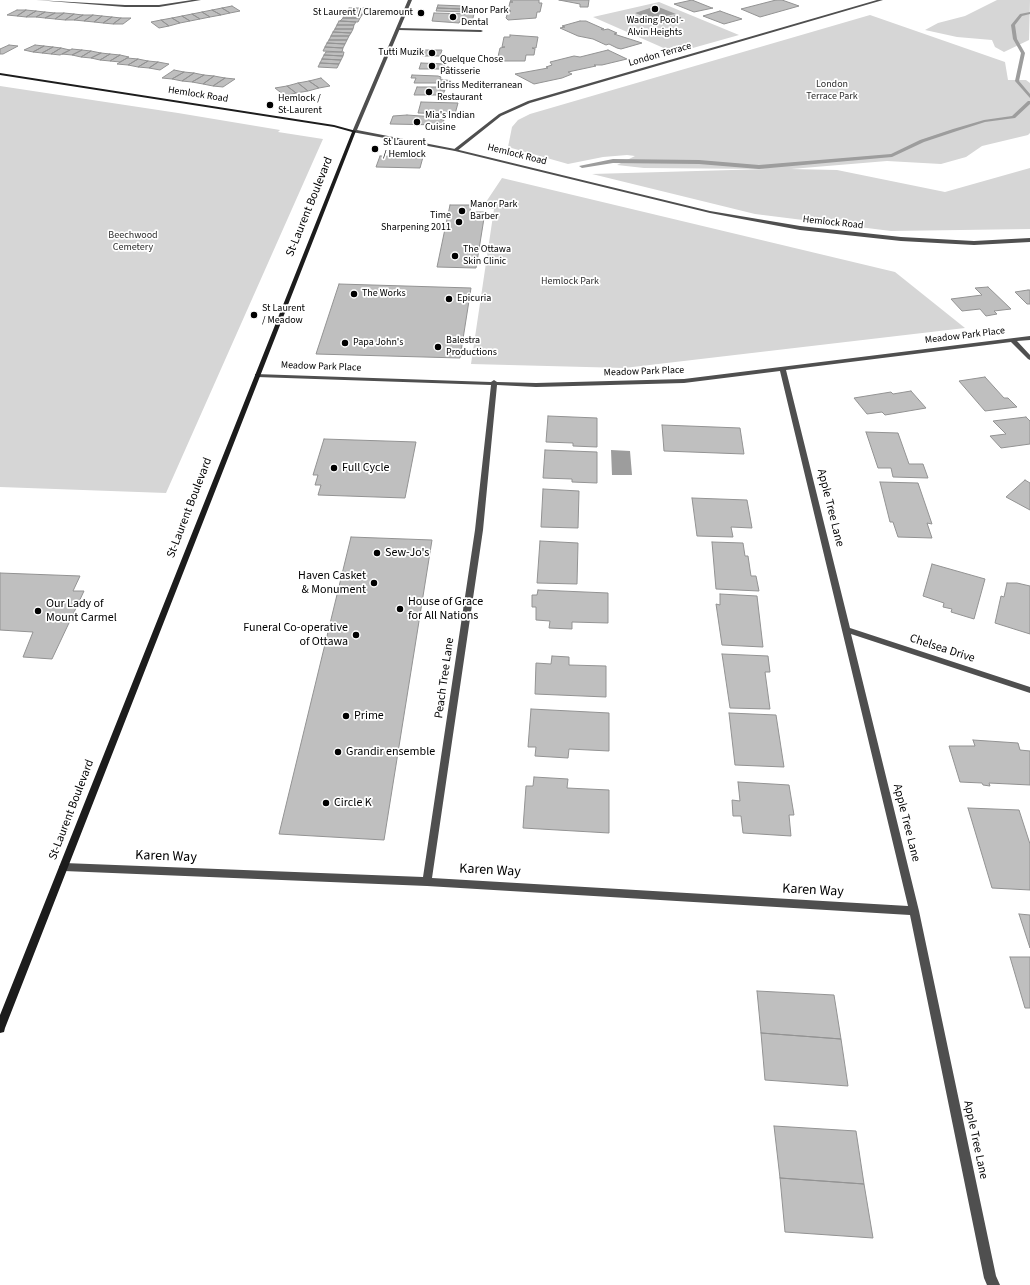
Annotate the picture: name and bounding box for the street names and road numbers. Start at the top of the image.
street label: London Terrace [627,40,693,70]
street label: Hemlock Road [167,84,229,106]
street label: Hemlock Road [486,142,548,168]
street label: St-Laurent Boulevard [283,155,337,259]
street label: Hemlock Road [802,214,864,232]
street label: Meadow Park Place [924,325,1006,347]
street label: Meadow Park Place [281,360,361,374]
street label: Meadow Park Place [604,365,684,379]
street label: St-Laurent Boulevard [164,456,216,560]
street label: Apple Tree Lane [813,468,847,548]
street label: Chelsea Drive [908,632,976,666]
street label: Peach Tree Lane [432,637,458,719]
street label: St-Laurent Boulevard [46,758,98,862]
street label: Apple Tree Lane [889,783,923,863]
street label: Karen Way [135,848,197,866]
street label: Karen Way [459,861,521,881]
street label: Karen Way [782,881,844,901]
street label: Apple Tree Lane [960,1099,990,1181]

